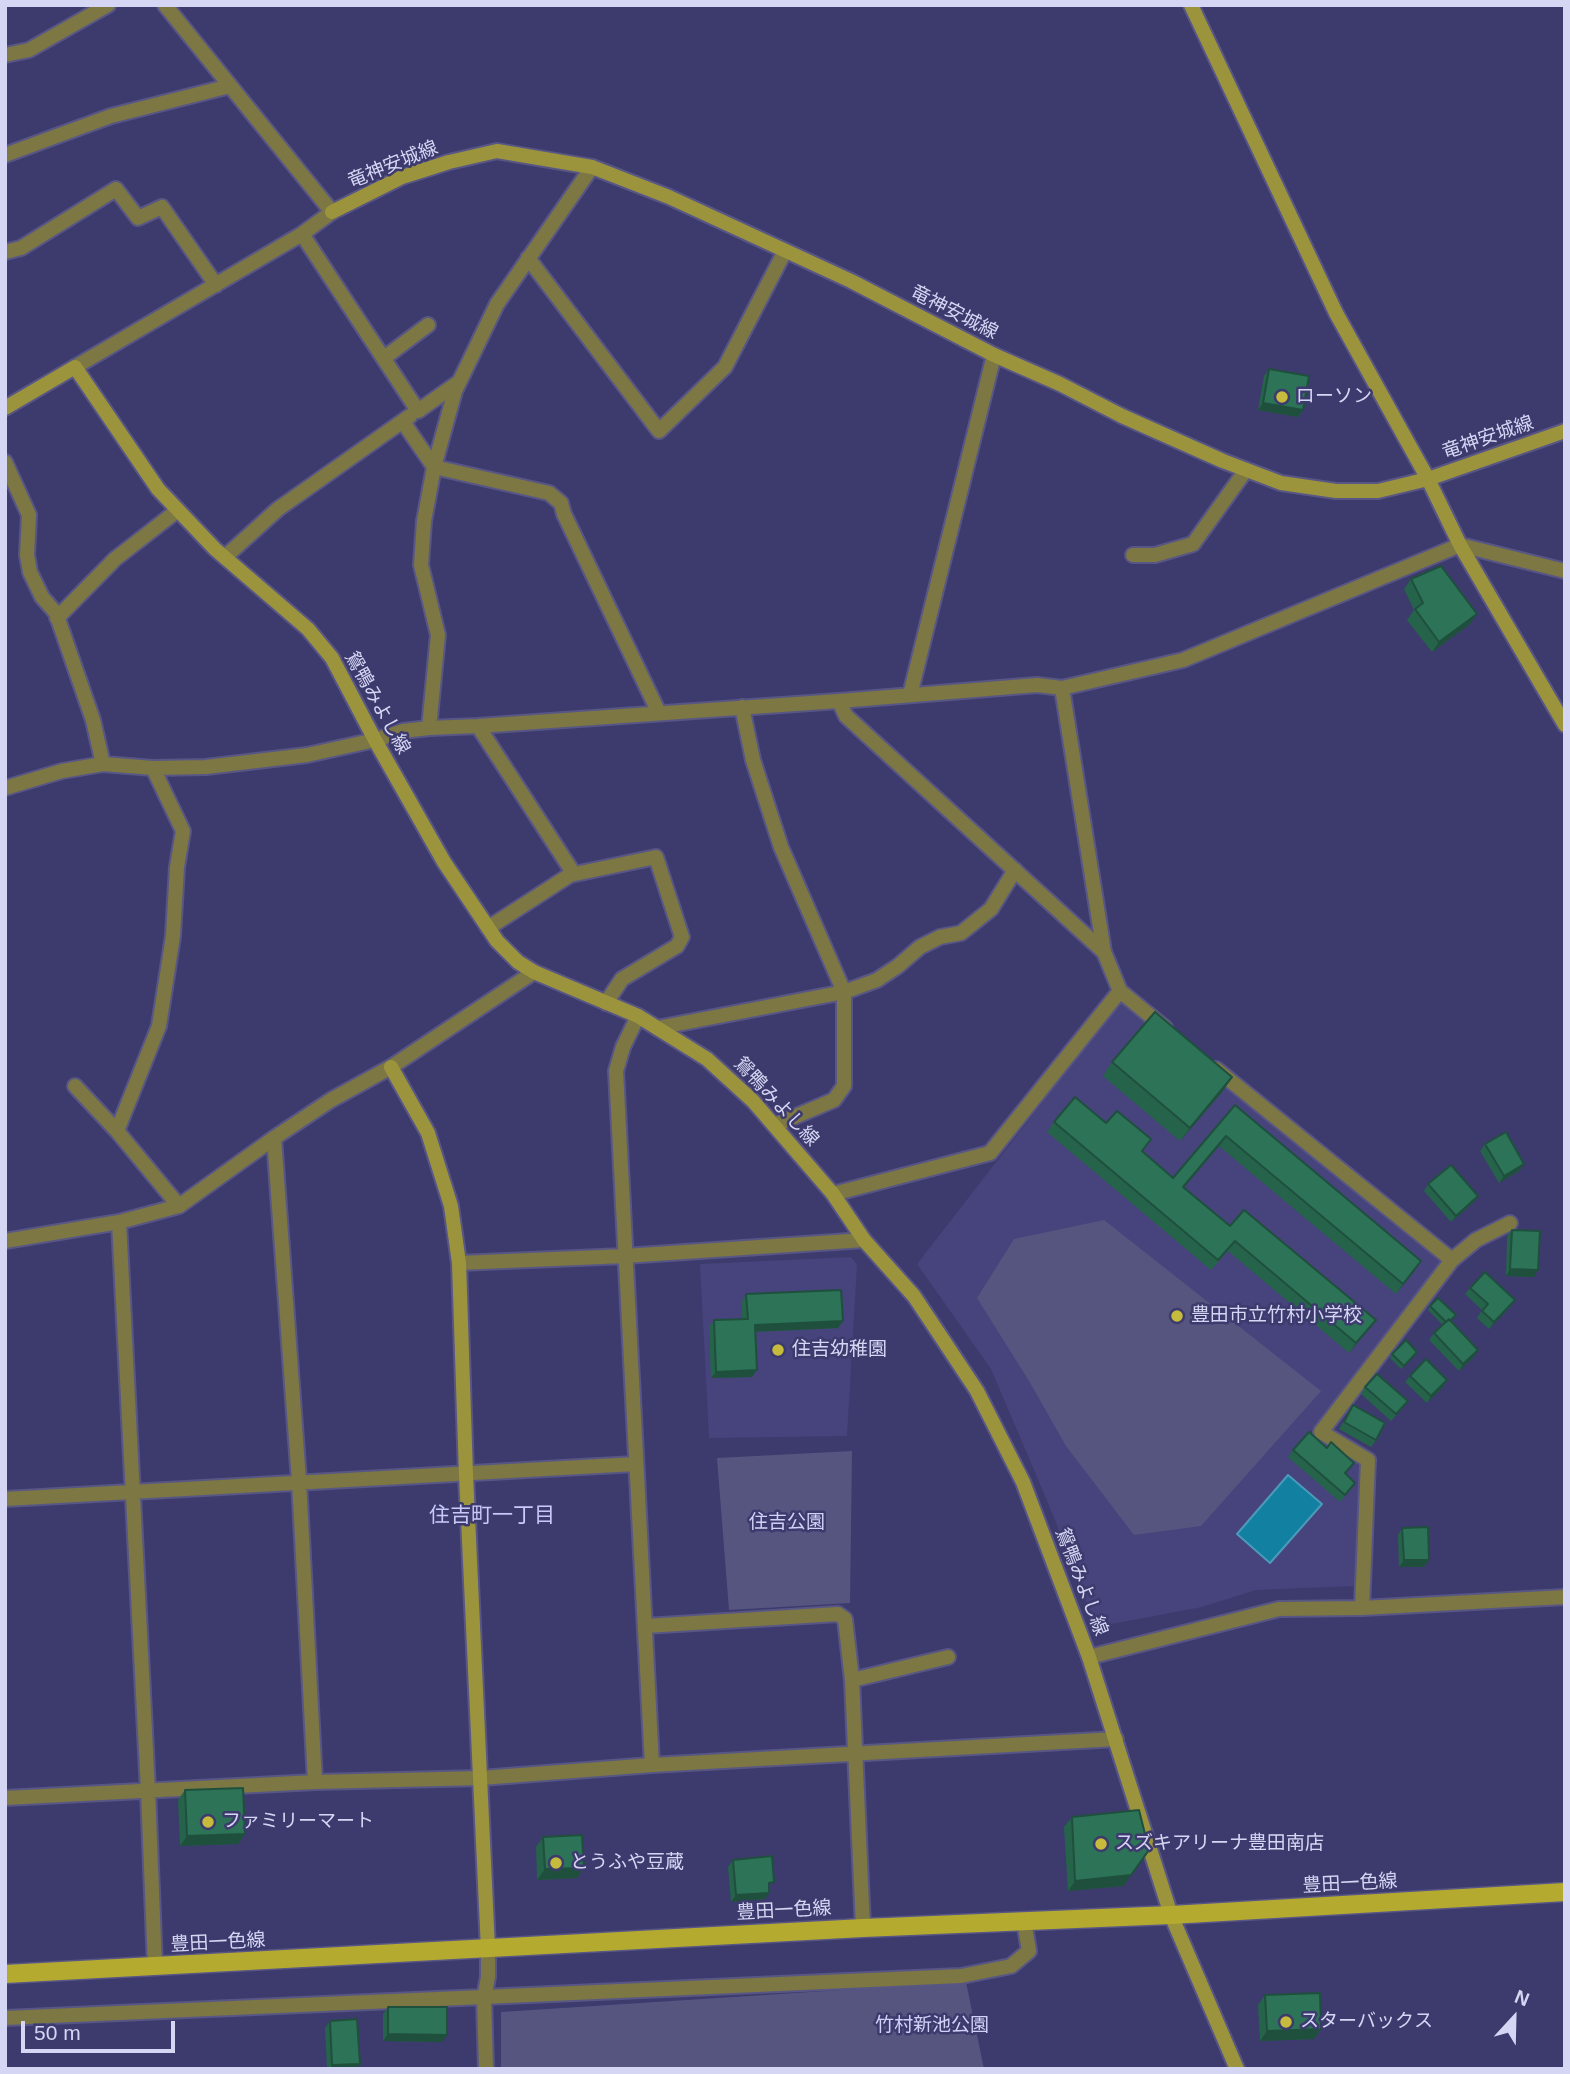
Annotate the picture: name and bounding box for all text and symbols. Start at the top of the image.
street label: 竜神安城線 [345,137,441,193]
street label: 竜神安城線 [907,281,1001,345]
place label: ローソン [1296,386,1372,408]
marker: ローソン [1274,389,1290,405]
street label: 竜神安城線 [1439,412,1537,464]
street label: 鴛鴨みよし線 [339,648,415,758]
street label: 鴛鴨みよし線 [729,1053,823,1151]
place label: 豊田市立竹村小学校 [1191,1305,1362,1327]
marker: 豊田市立竹村小学校 [1169,1308,1185,1324]
place label: 住吉幼稚園 [792,1339,887,1361]
marker: 住吉幼稚園 [770,1342,786,1358]
district label: 住吉町一丁目 [429,1503,555,1529]
park label: 住吉公園 [749,1512,825,1534]
street label: 鴛鴨みよし線 [1050,1525,1112,1639]
place label: ファミリーマート [222,1811,374,1833]
marker: ファミリーマート [200,1814,216,1830]
place label: スズキアリーナ豊田南店 [1115,1833,1324,1855]
marker: スズキアリーナ豊田南店 [1093,1836,1109,1852]
place label: とうふや豆蔵 [570,1852,684,1874]
marker: とうふや豆蔵 [548,1855,564,1871]
street label: 豊田一色線 [1302,1870,1398,1898]
street label: 豊田一色線 [736,1897,832,1925]
street label: 豊田一色線 [170,1929,266,1957]
north arrow [1479,1983,1549,2053]
text: N [1512,1986,1532,2010]
scale bar [24,2008,178,2052]
place label: スターバックス [1300,2011,1433,2033]
marker: スターバックス [1278,2014,1294,2030]
park label: 竹村新池公園 [875,2015,989,2037]
text: 50 m [34,2021,81,2044]

